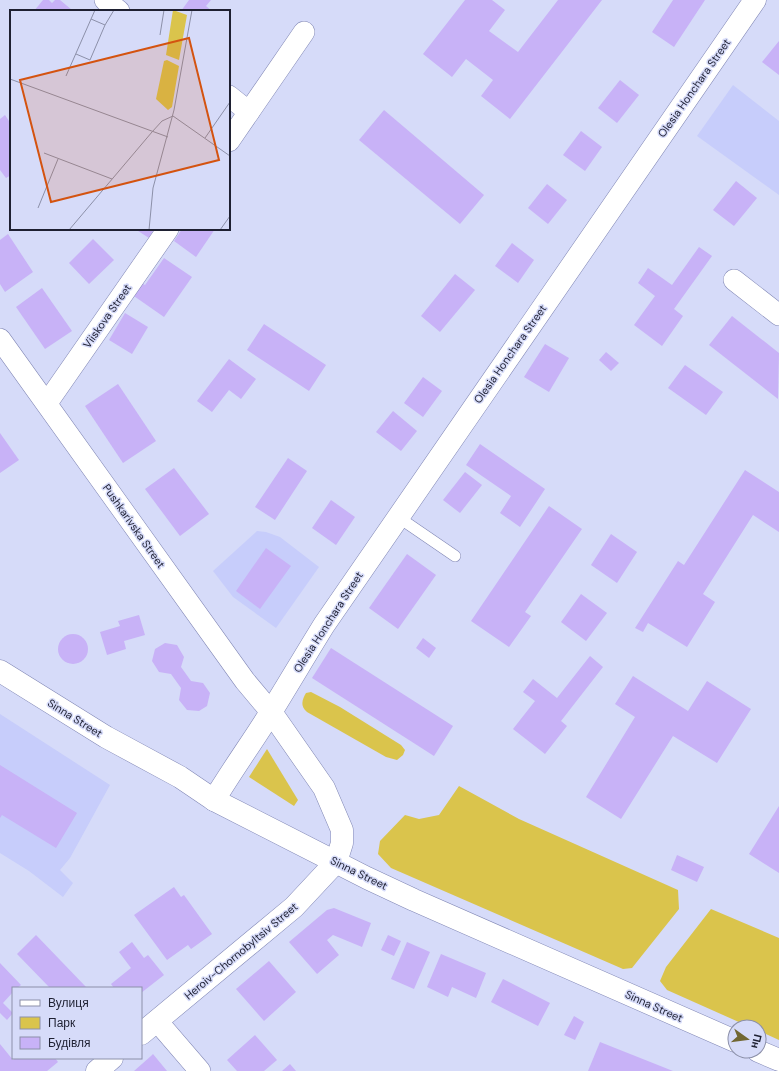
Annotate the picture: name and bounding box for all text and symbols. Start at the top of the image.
inset map [10,10,230,230]
street label: Olesia Honchara Street [655,36,733,140]
street label: Viiskova Street [80,281,134,351]
street label: Olesia Honchara Street [471,302,549,406]
street label: Pushkarivska Street [100,481,168,571]
street label: Olesia Honchara Street [290,569,366,675]
street label: Sinna Street [45,696,105,740]
street label: Sinna Street [328,853,390,893]
street label: Heroiv-Chornobyltsiv Street [182,900,300,1002]
legend [12,987,142,1059]
street label: Sinna Street [623,987,685,1025]
text: Вулиця [48,995,89,1011]
text: Парк [48,1015,76,1031]
north arrow [727,1019,767,1059]
text: Пн [748,1033,765,1050]
text: Будівля [48,1035,90,1051]

